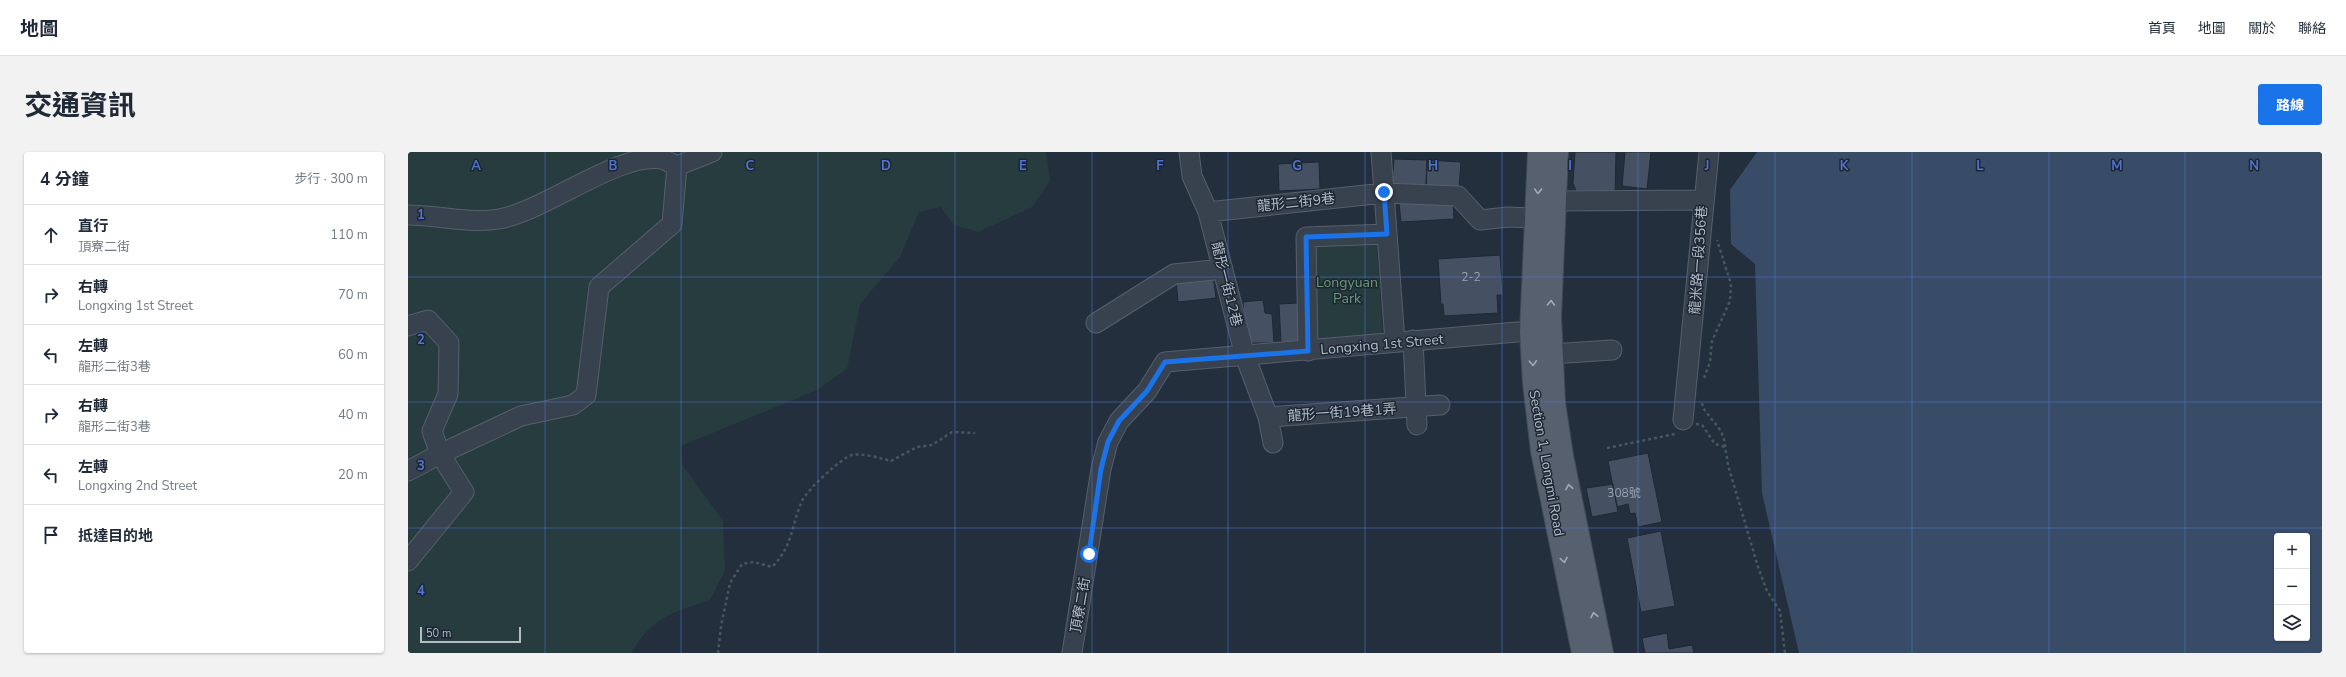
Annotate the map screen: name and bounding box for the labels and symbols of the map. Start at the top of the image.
text: A [471,157,481,175]
text: B [609,157,618,175]
text: C [746,157,755,175]
text: D [881,157,891,175]
text: E [1019,157,1027,175]
text: F [1156,157,1164,175]
text: G [1292,157,1302,175]
text: H [1428,157,1438,175]
text: I [1568,157,1572,175]
text: J [1704,157,1709,175]
text: K [1840,157,1849,175]
text: L [1976,157,1984,175]
text: M [2111,157,2123,175]
text: N [2249,157,2259,175]
route end [1375,183,1393,201]
one-way arrow [1533,188,1542,194]
street label: 龍形二街9巷 [1256,189,1336,216]
street label: 龍米路一段356巷 [1685,205,1712,315]
text: 1 [417,206,425,224]
street label: 龍形一街12巷 [1207,240,1246,329]
house number: 2-2 [1461,269,1481,285]
park label: Longyuan Park [1316,273,1378,308]
one-way arrow [1547,300,1555,306]
street label: Longxing 1st Street [1320,330,1445,359]
text: 2 [417,331,425,349]
one-way arrow [1528,360,1537,366]
street label: Section 1, Longmi Road [1524,389,1569,538]
street label: 龍形一街19巷1弄 [1287,399,1397,426]
text: 3 [417,457,425,475]
one-way arrow [1565,484,1573,490]
house number: 308號 [1607,485,1641,501]
route start [1080,545,1098,563]
one-way arrow [1560,557,1568,563]
street label: 頂寮二街 [1066,576,1095,634]
text: 4 [417,582,425,600]
one-way arrow [1590,612,1599,618]
scale bar [420,625,521,644]

